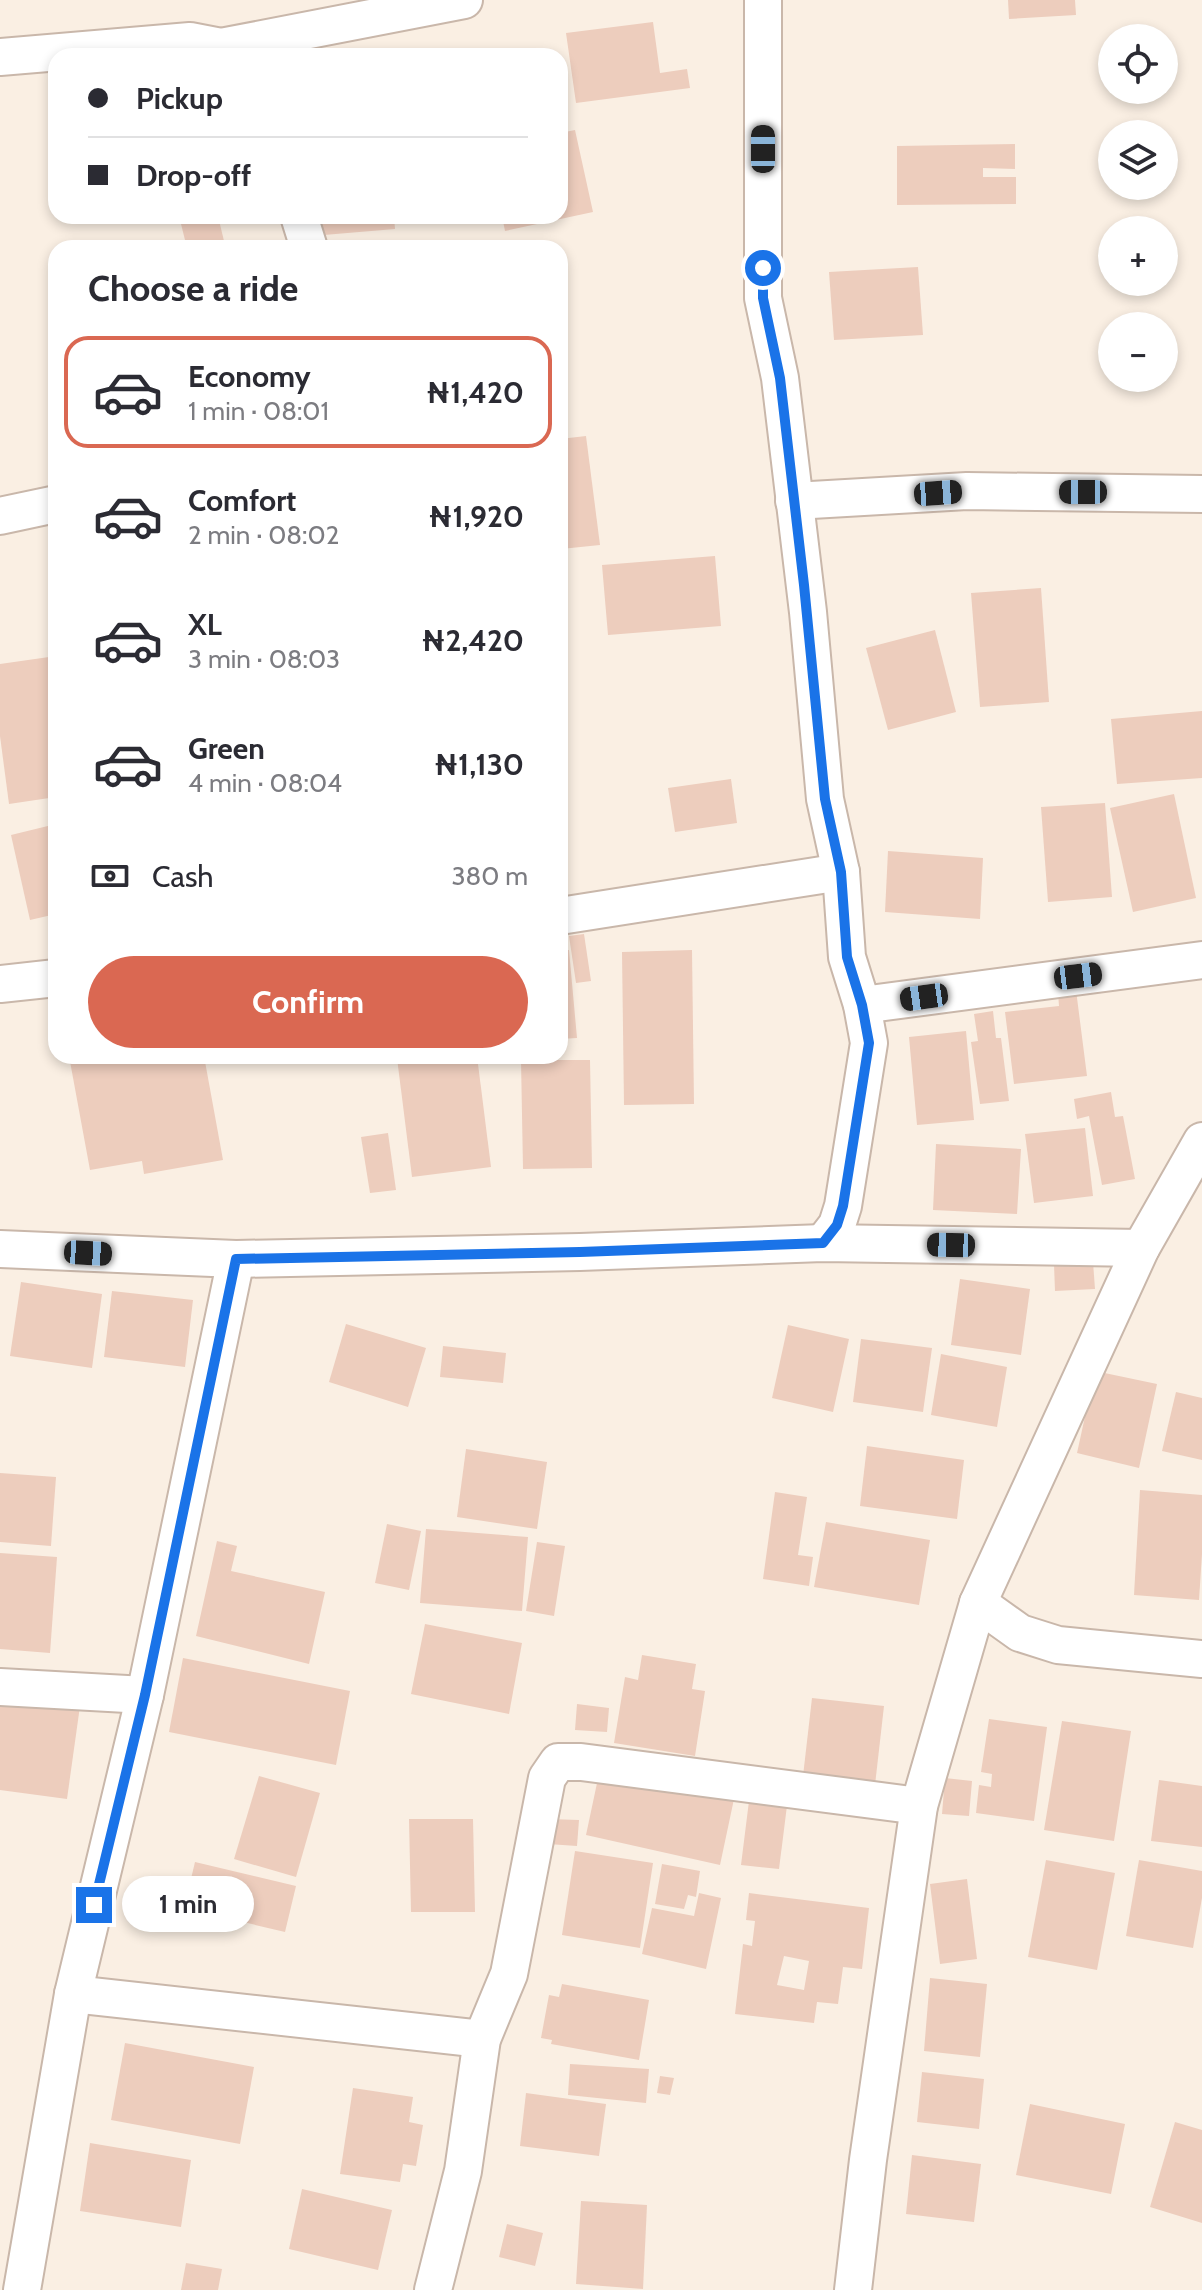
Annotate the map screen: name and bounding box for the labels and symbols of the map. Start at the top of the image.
car [751,125,775,173]
route start [745,250,781,286]
car [913,479,963,507]
car [1059,480,1107,504]
car [1053,961,1103,991]
car [899,982,949,1012]
car [927,1233,975,1257]
car [63,1240,113,1266]
callout: 1 min [122,1877,254,1933]
route end [76,1887,112,1923]

